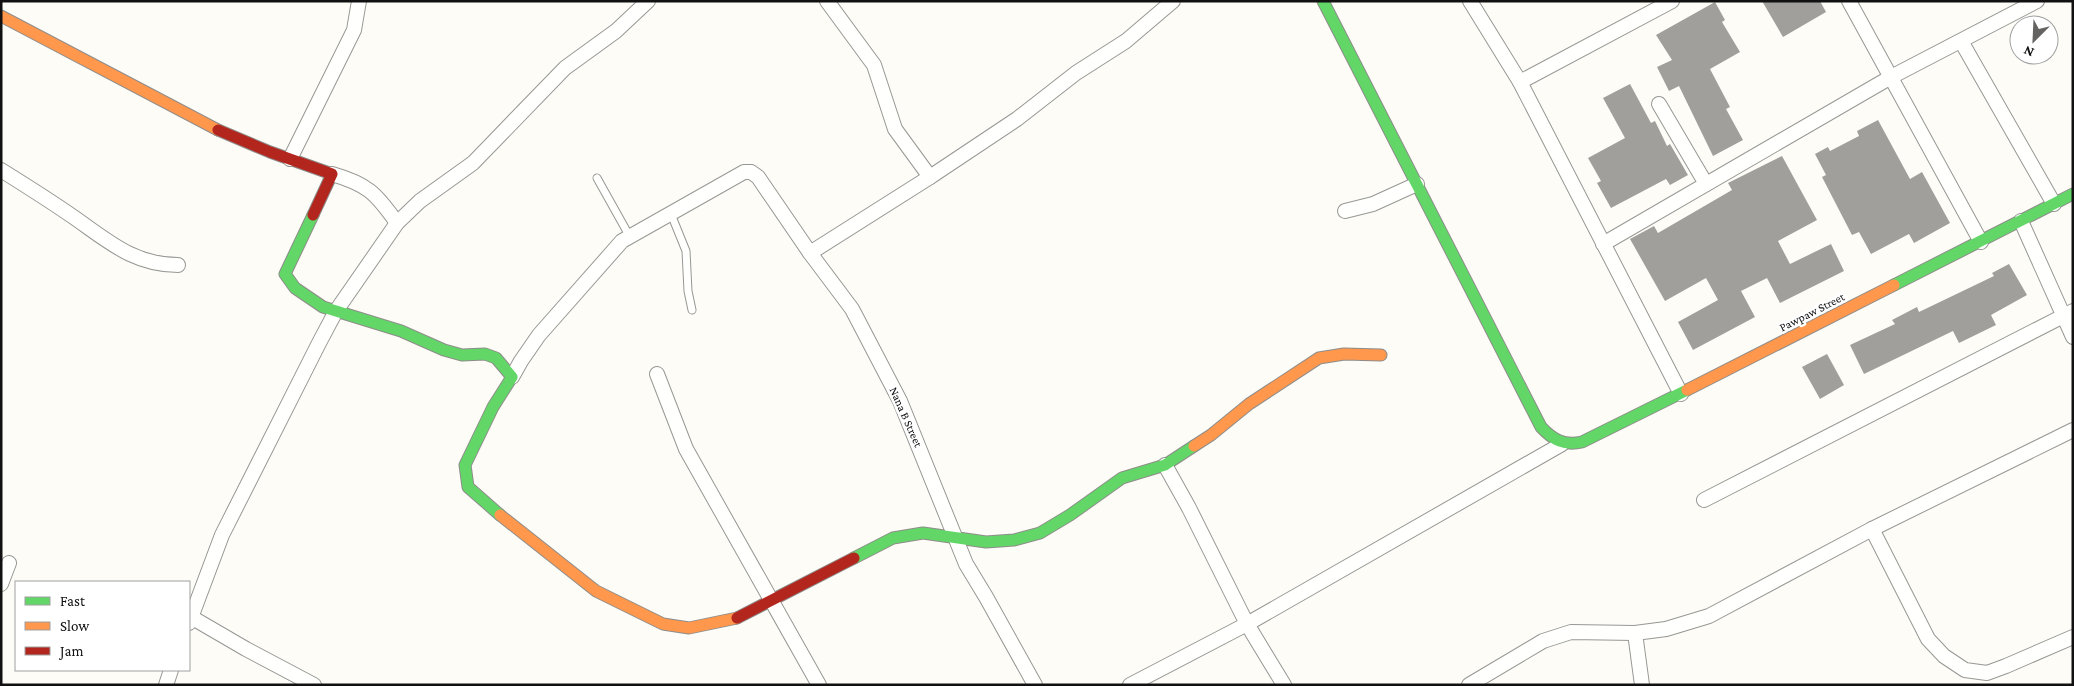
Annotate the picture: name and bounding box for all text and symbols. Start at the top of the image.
north arrow [2009,15,2059,65]
text: N [2021,42,2036,61]
street label: Pawpaw Street [1777,289,1848,334]
street label: Nana B Street [886,385,926,450]
legend [15,581,190,671]
text: Fast [60,593,86,609]
text: Slow [60,618,90,634]
text: Jam [58,643,83,660]

